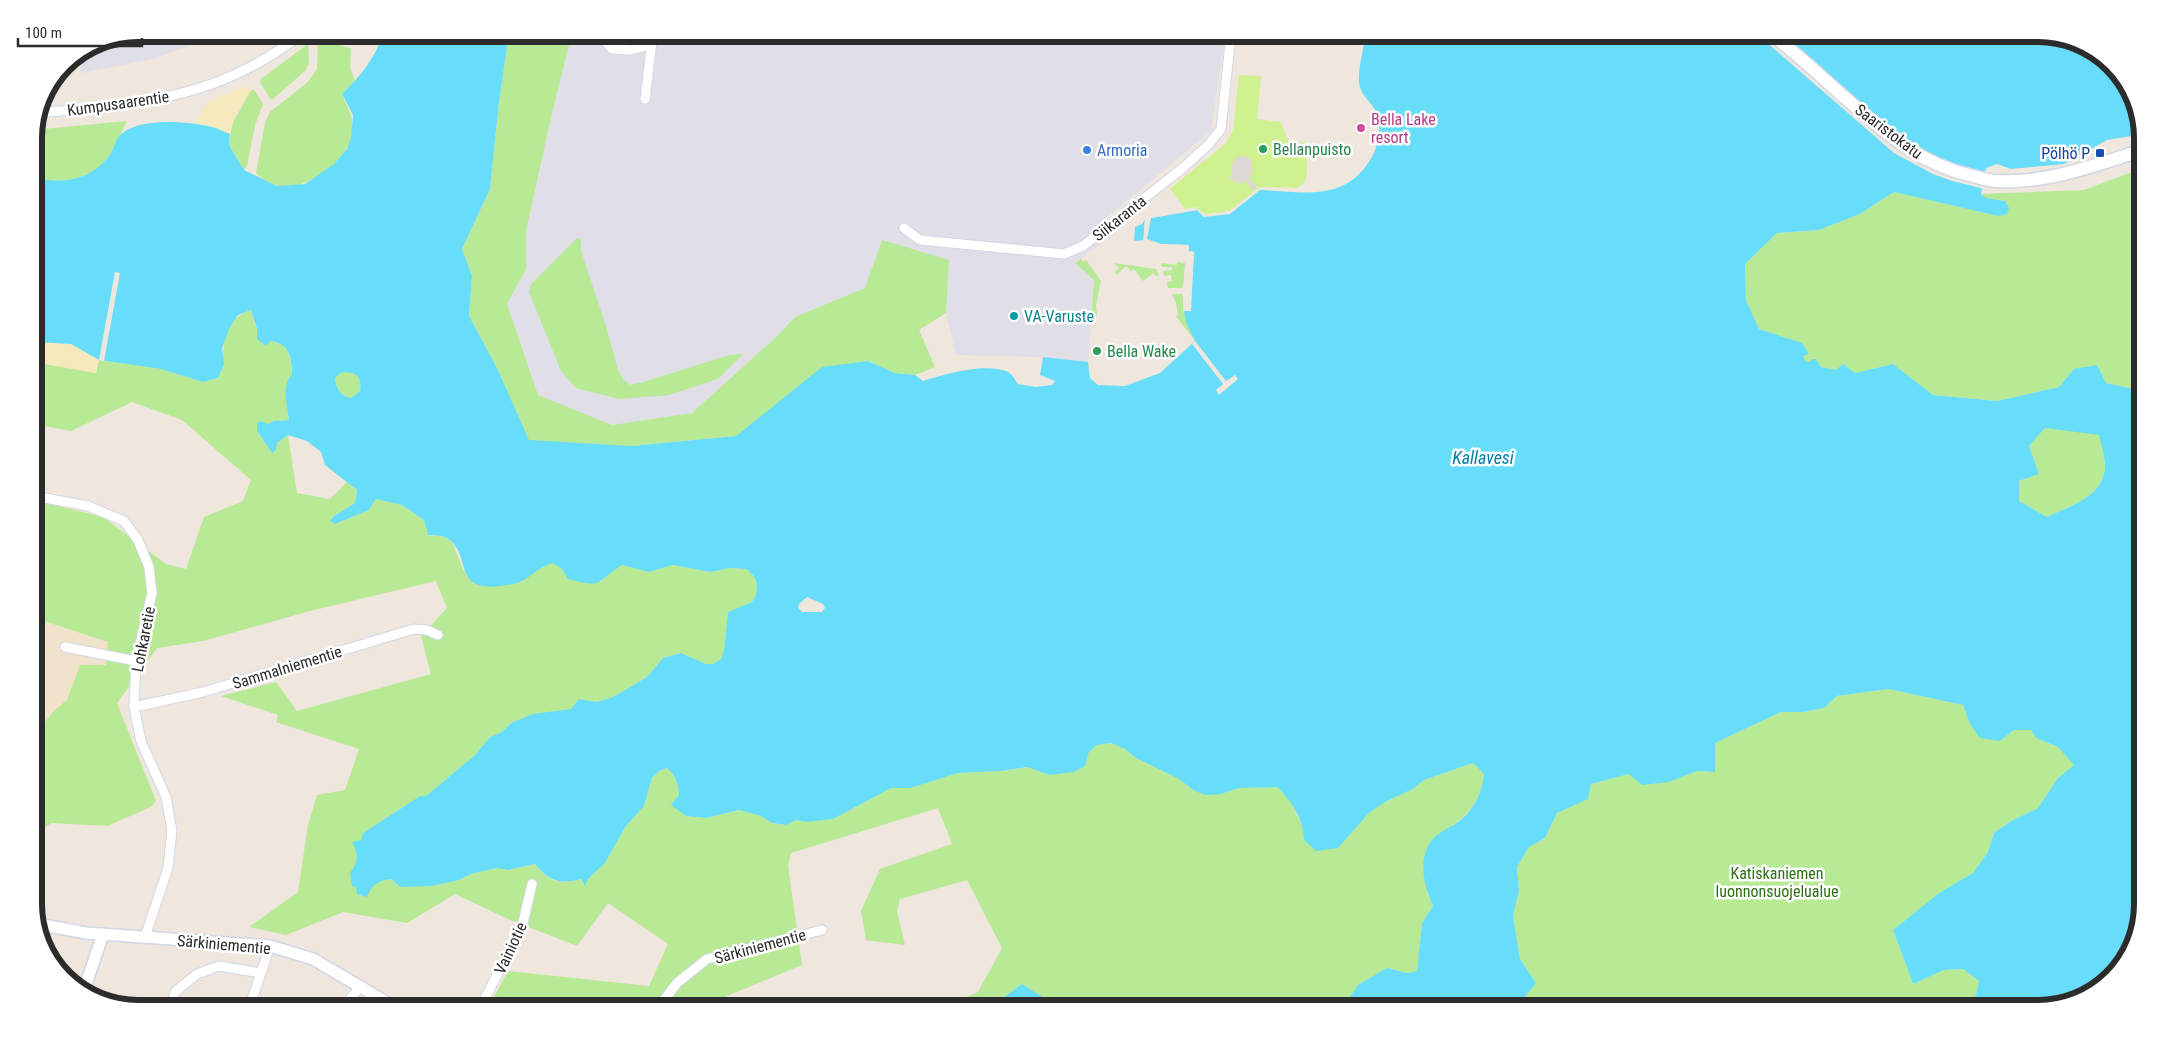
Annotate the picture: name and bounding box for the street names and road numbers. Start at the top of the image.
street label: Kumpusaarentie [66,87,170,120]
street label: Saaristokatu [1851,100,1926,163]
street label: Siikaranta [1089,192,1150,245]
street label: Lohkaretie [128,605,159,673]
street label: Sammalniementie [230,642,344,693]
street label: Vainiotie [490,919,531,977]
street label: Särkiniementie [712,925,808,968]
street label: Särkiniementie [176,931,272,958]

